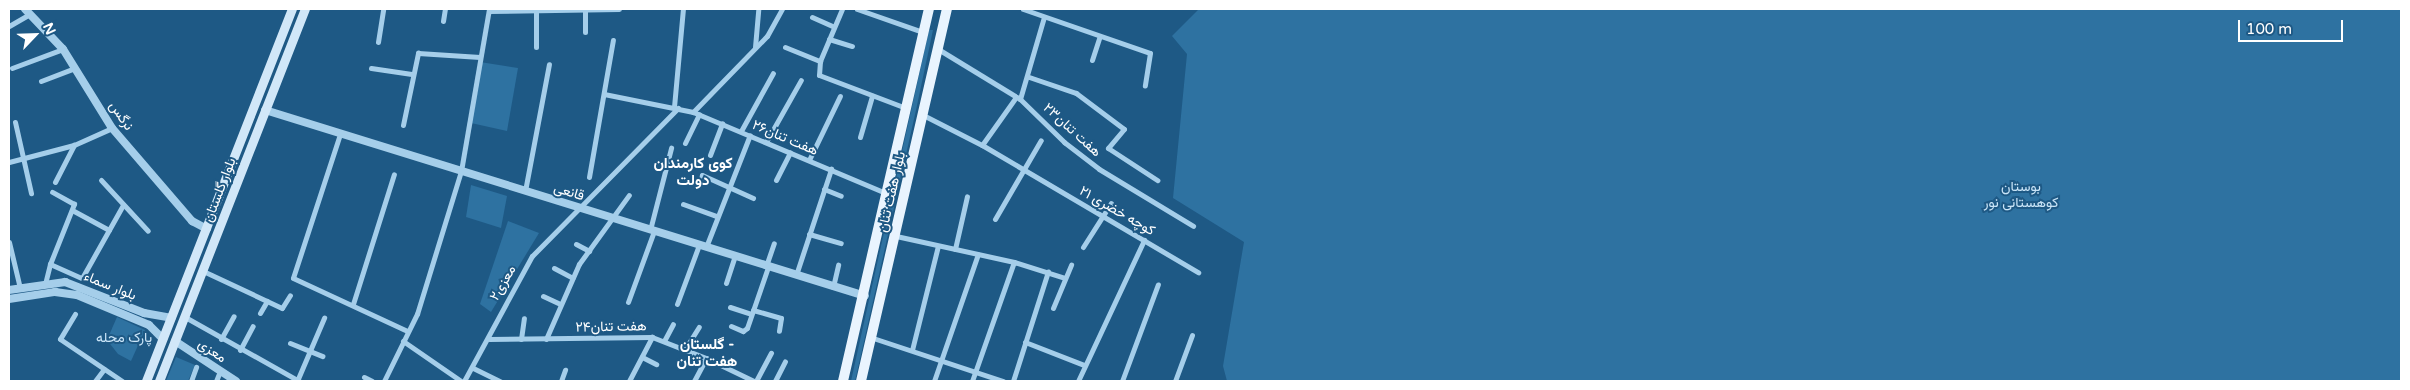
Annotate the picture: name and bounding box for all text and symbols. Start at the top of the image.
north arrow [10,10,60,60]
scale bar [2240,10,2345,42]
text: N [39,20,59,37]
text: 100 m [2246,20,2292,38]
street label: نرگس [105,98,137,134]
street label: هفت تنان۲۳ [1039,100,1105,160]
street label: هفت تنان۲۶ [750,117,820,159]
street label: بلوار هفت تنان [875,150,909,234]
district label: کوی کارمندان دولت [653,154,733,189]
street label: بلوار گلستان [200,155,240,225]
street label: قانعی [552,179,586,205]
park label: بوستان کوهستانی نور [1984,179,2058,212]
street label: کوچه خضری ۲۱ [1076,183,1158,239]
street label: ۲معزی [486,262,520,304]
street label: بلوار سماء [81,268,139,304]
street label: هفت تنان۲۴ [575,318,647,336]
park label: پارک محله [96,330,152,346]
street label: معزی [195,335,229,367]
district label: گلستان - هفت تنان [677,335,737,370]

